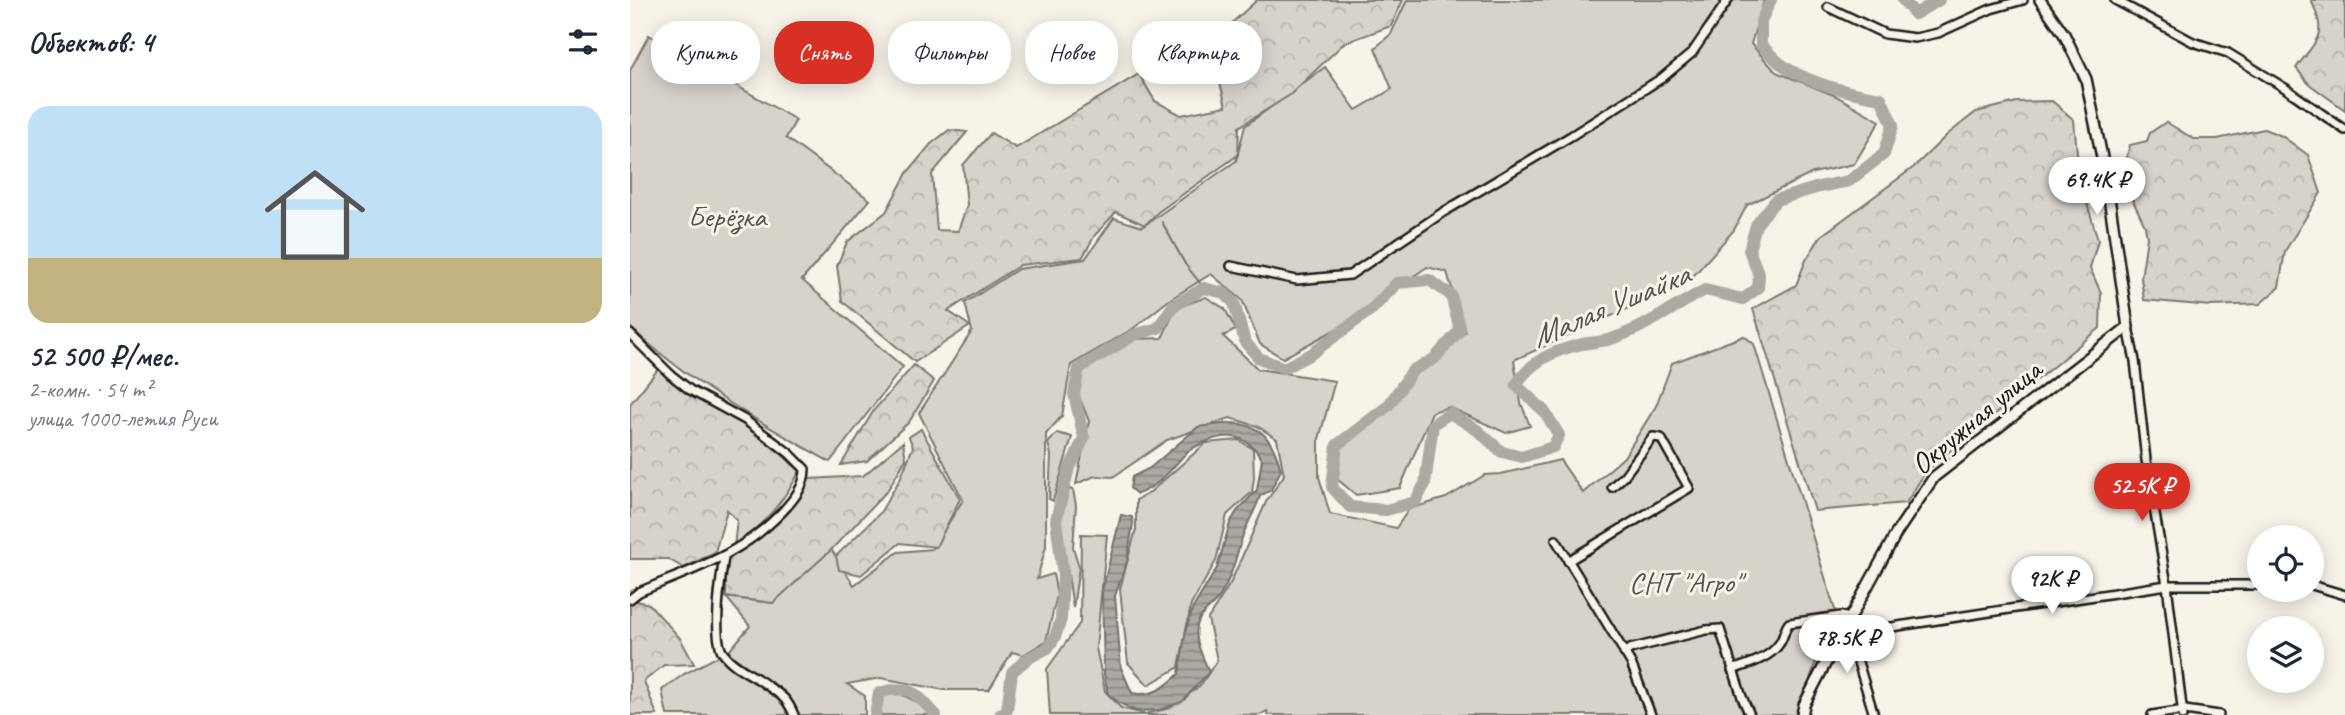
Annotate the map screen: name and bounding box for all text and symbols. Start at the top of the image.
chip: Купить [651,21,760,84]
chip: Снять [774,21,874,84]
chip: Фильтры [888,21,1011,84]
chip: Новое [1025,21,1118,84]
chip: Квартира [1132,21,1262,84]
text: Объектов: 4 [28,23,153,61]
icon: filters [564,23,602,61]
icon: home [252,152,378,278]
pin: 69.4K ₽ [2032,158,2162,217]
text: 69.4K ₽ [2065,165,2129,194]
park label: Берёзка [688,197,768,235]
water label: Малая Ушайка [1525,253,1698,357]
text: 52 500 ₽/мес. [28,337,178,375]
street label: Окружная улица [1903,349,2051,483]
text: 2-комн. · 54 m² [28,375,152,404]
text: улица 1000-летия Руси [28,404,218,433]
pin: 52.5K ₽ [2077,463,2207,523]
text: 52.5K ₽ [2110,471,2174,500]
map controls [2247,525,2324,693]
button: locate [2247,525,2324,602]
pin: 92K ₽ [2003,556,2101,616]
park label: СНТ "Агро" [1629,563,1747,601]
text: 92K ₽ [2027,564,2077,593]
pin: 78.5K ₽ [1782,616,1912,675]
button: layers [2247,616,2324,693]
text: 78.5K ₽ [1815,623,1879,652]

